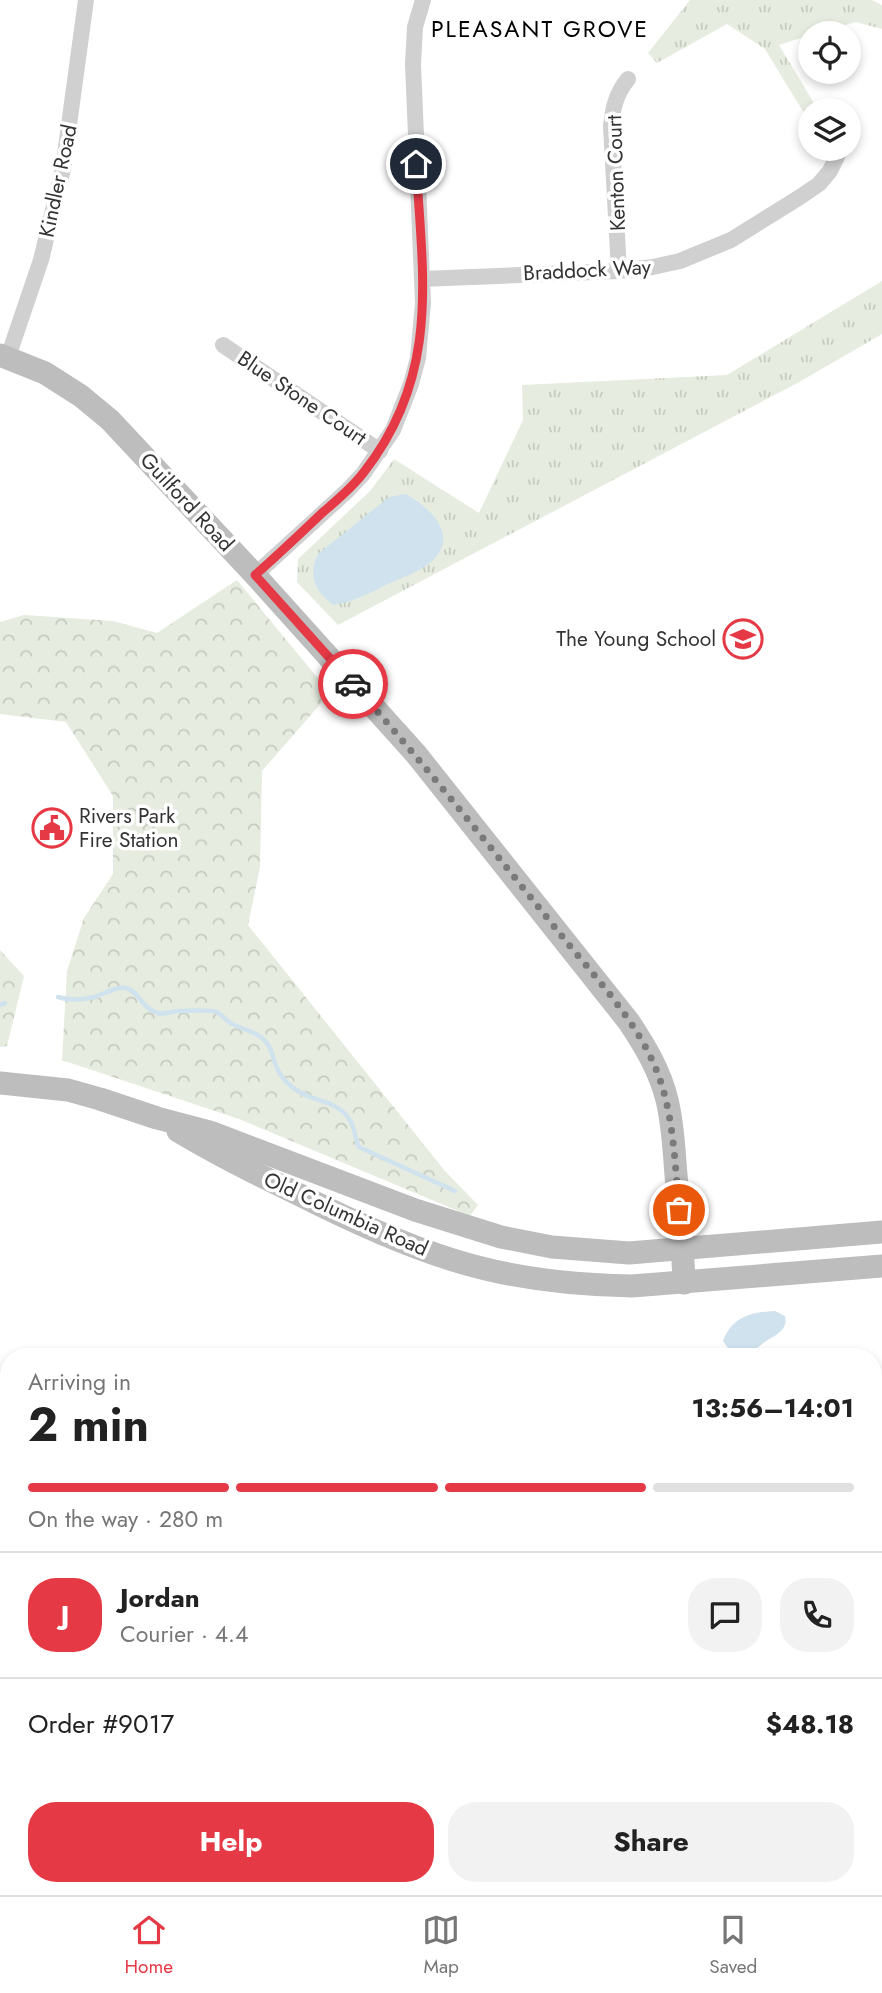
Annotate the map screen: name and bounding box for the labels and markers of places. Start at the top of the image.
pin [386,134,446,194]
school or university icon: The Young School [722,618,764,660]
place label: The Young School [556,624,716,654]
place label: Rivers Park Fire Station [79,801,179,855]
public building icon: Rivers Park Fire Station [31,807,73,849]
pin [649,1180,709,1240]

